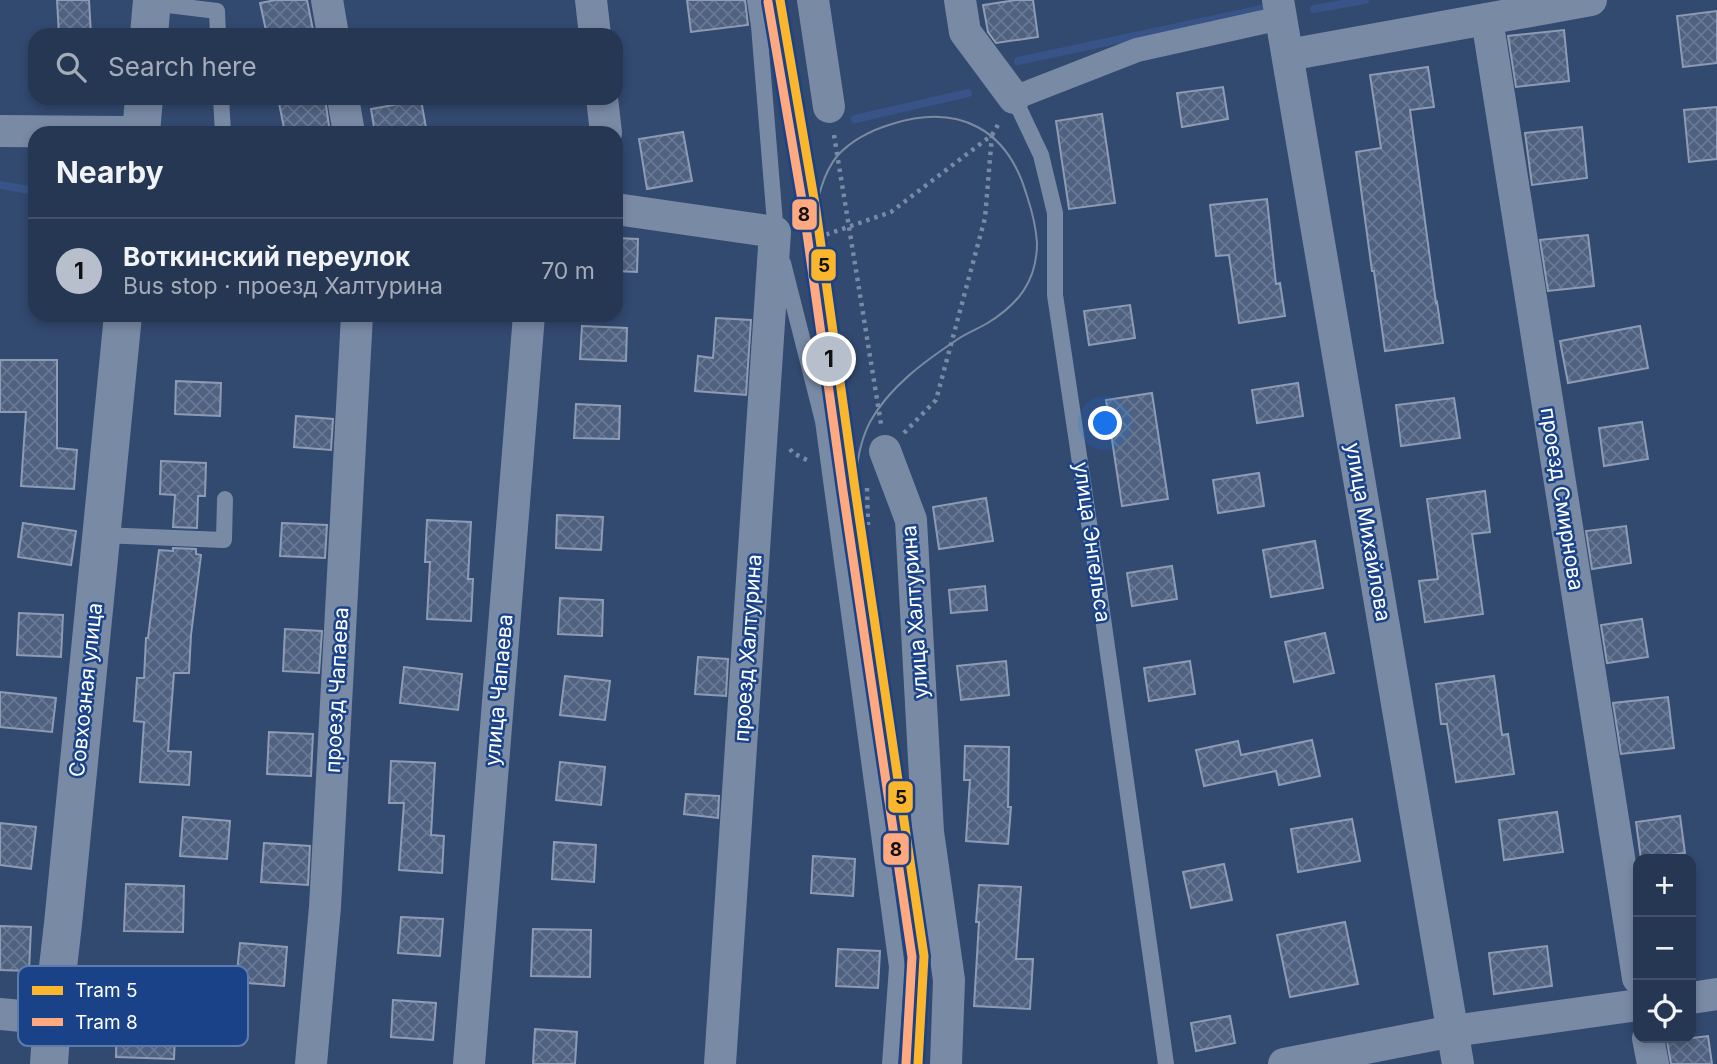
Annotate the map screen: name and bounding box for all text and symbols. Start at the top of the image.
search box [28,28,623,105]
icon: search [52,48,90,86]
text: Search here [108,51,257,82]
text: Nearby [56,154,164,190]
line badge: 8 [791,198,818,231]
text: 8 [798,203,810,226]
text: Воткинский переулок [123,241,410,272]
line badge: 5 [810,248,837,282]
text: 5 [818,254,830,277]
text: 1 [74,257,84,285]
text: 70 m [541,257,595,285]
text: Bus stop · проезд Халтурина [123,272,443,300]
pin: 1 [806,333,852,385]
your location [1088,406,1122,440]
street label: проезд Смирнова [1536,406,1589,592]
street label: улица Михайлова [1340,441,1397,623]
street label: улица Энгельса [1069,460,1116,624]
street label: улица Халтурина [896,524,933,700]
street label: проезд Халтурина [728,553,767,743]
street label: Совхозная улица [64,602,107,778]
street label: проезд Чапаева [320,606,353,774]
street label: улица Чапаева [479,613,518,767]
line badge: 5 [887,780,914,814]
text: 5 [895,786,907,809]
line badge: 8 [882,832,910,866]
text: 8 [890,838,902,861]
map controls [1633,854,1696,1043]
button: + [1633,854,1696,917]
button: − [1633,917,1696,980]
legend [18,966,248,1046]
text: Tram 5 [75,979,138,1002]
button: locate [1633,980,1696,1043]
text: Tram 8 [75,1011,138,1034]

